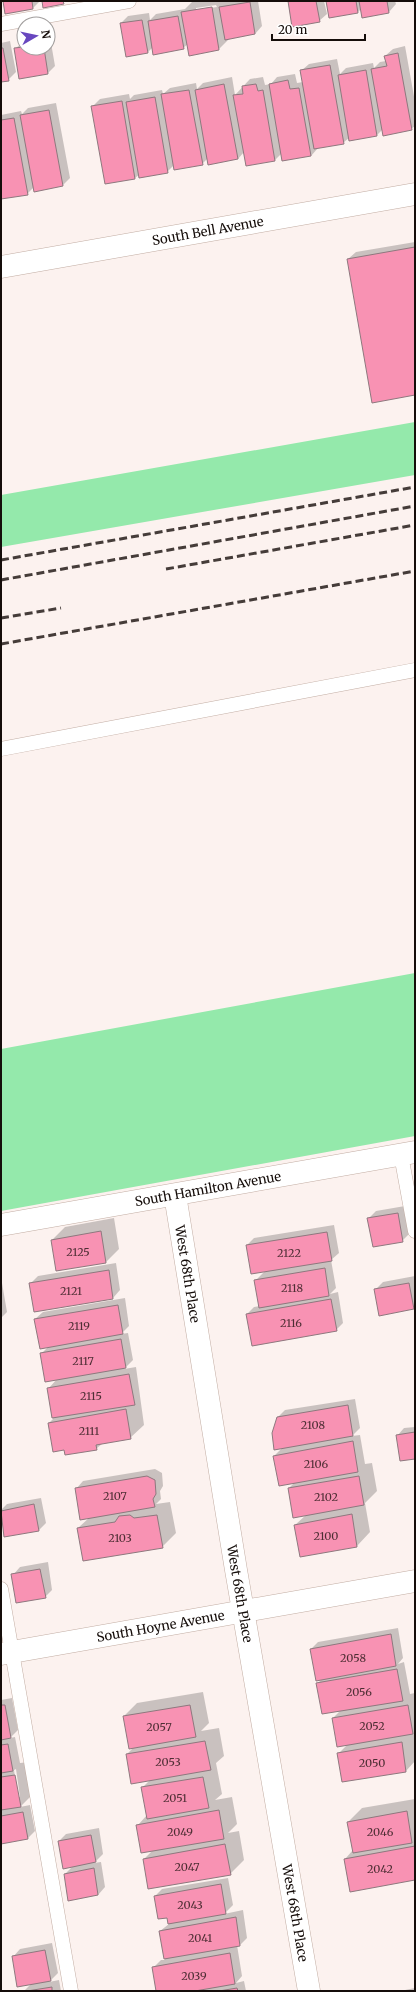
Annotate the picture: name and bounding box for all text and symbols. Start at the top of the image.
north arrow [16,16,56,56]
scale bar [272,16,365,42]
text: 20 m [278,22,307,37]
text: N [38,29,54,40]
street label: South Bell Avenue [151,213,265,249]
street label: South Hamilton Avenue [133,1168,283,1210]
street label: West 68th Place [171,1223,204,1324]
house number: 2125 [66,1245,90,1259]
house number: 2122 [277,1246,301,1260]
house number: 2118 [281,1281,303,1295]
house number: 2121 [60,1284,82,1298]
house number: 2116 [280,1316,302,1330]
house number: 2119 [68,1319,90,1333]
house number: 2117 [72,1354,94,1368]
house number: 2115 [80,1389,102,1403]
house number: 2108 [301,1418,326,1432]
house number: 2111 [79,1424,99,1438]
house number: 2106 [304,1457,329,1471]
house number: 2107 [103,1489,127,1503]
house number: 2102 [314,1490,338,1504]
house number: 2100 [314,1529,338,1543]
house number: 2103 [108,1531,132,1545]
street label: West 68th Place [223,1543,256,1644]
street label: South Hoyne Avenue [95,1607,226,1646]
house number: 2058 [340,1651,366,1665]
house number: 2056 [346,1685,372,1699]
house number: 2052 [359,1719,385,1733]
house number: 2057 [146,1720,172,1734]
house number: 2053 [155,1755,181,1769]
house number: 2050 [359,1756,385,1770]
house number: 2051 [163,1791,187,1805]
house number: 2049 [167,1825,193,1839]
house number: 2046 [367,1825,394,1839]
house number: 2047 [174,1860,200,1874]
street label: West 68th Place [278,1862,312,1963]
house number: 2042 [367,1862,393,1876]
house number: 2043 [177,1898,203,1912]
house number: 2041 [188,1931,212,1945]
house number: 2039 [181,1969,207,1983]

